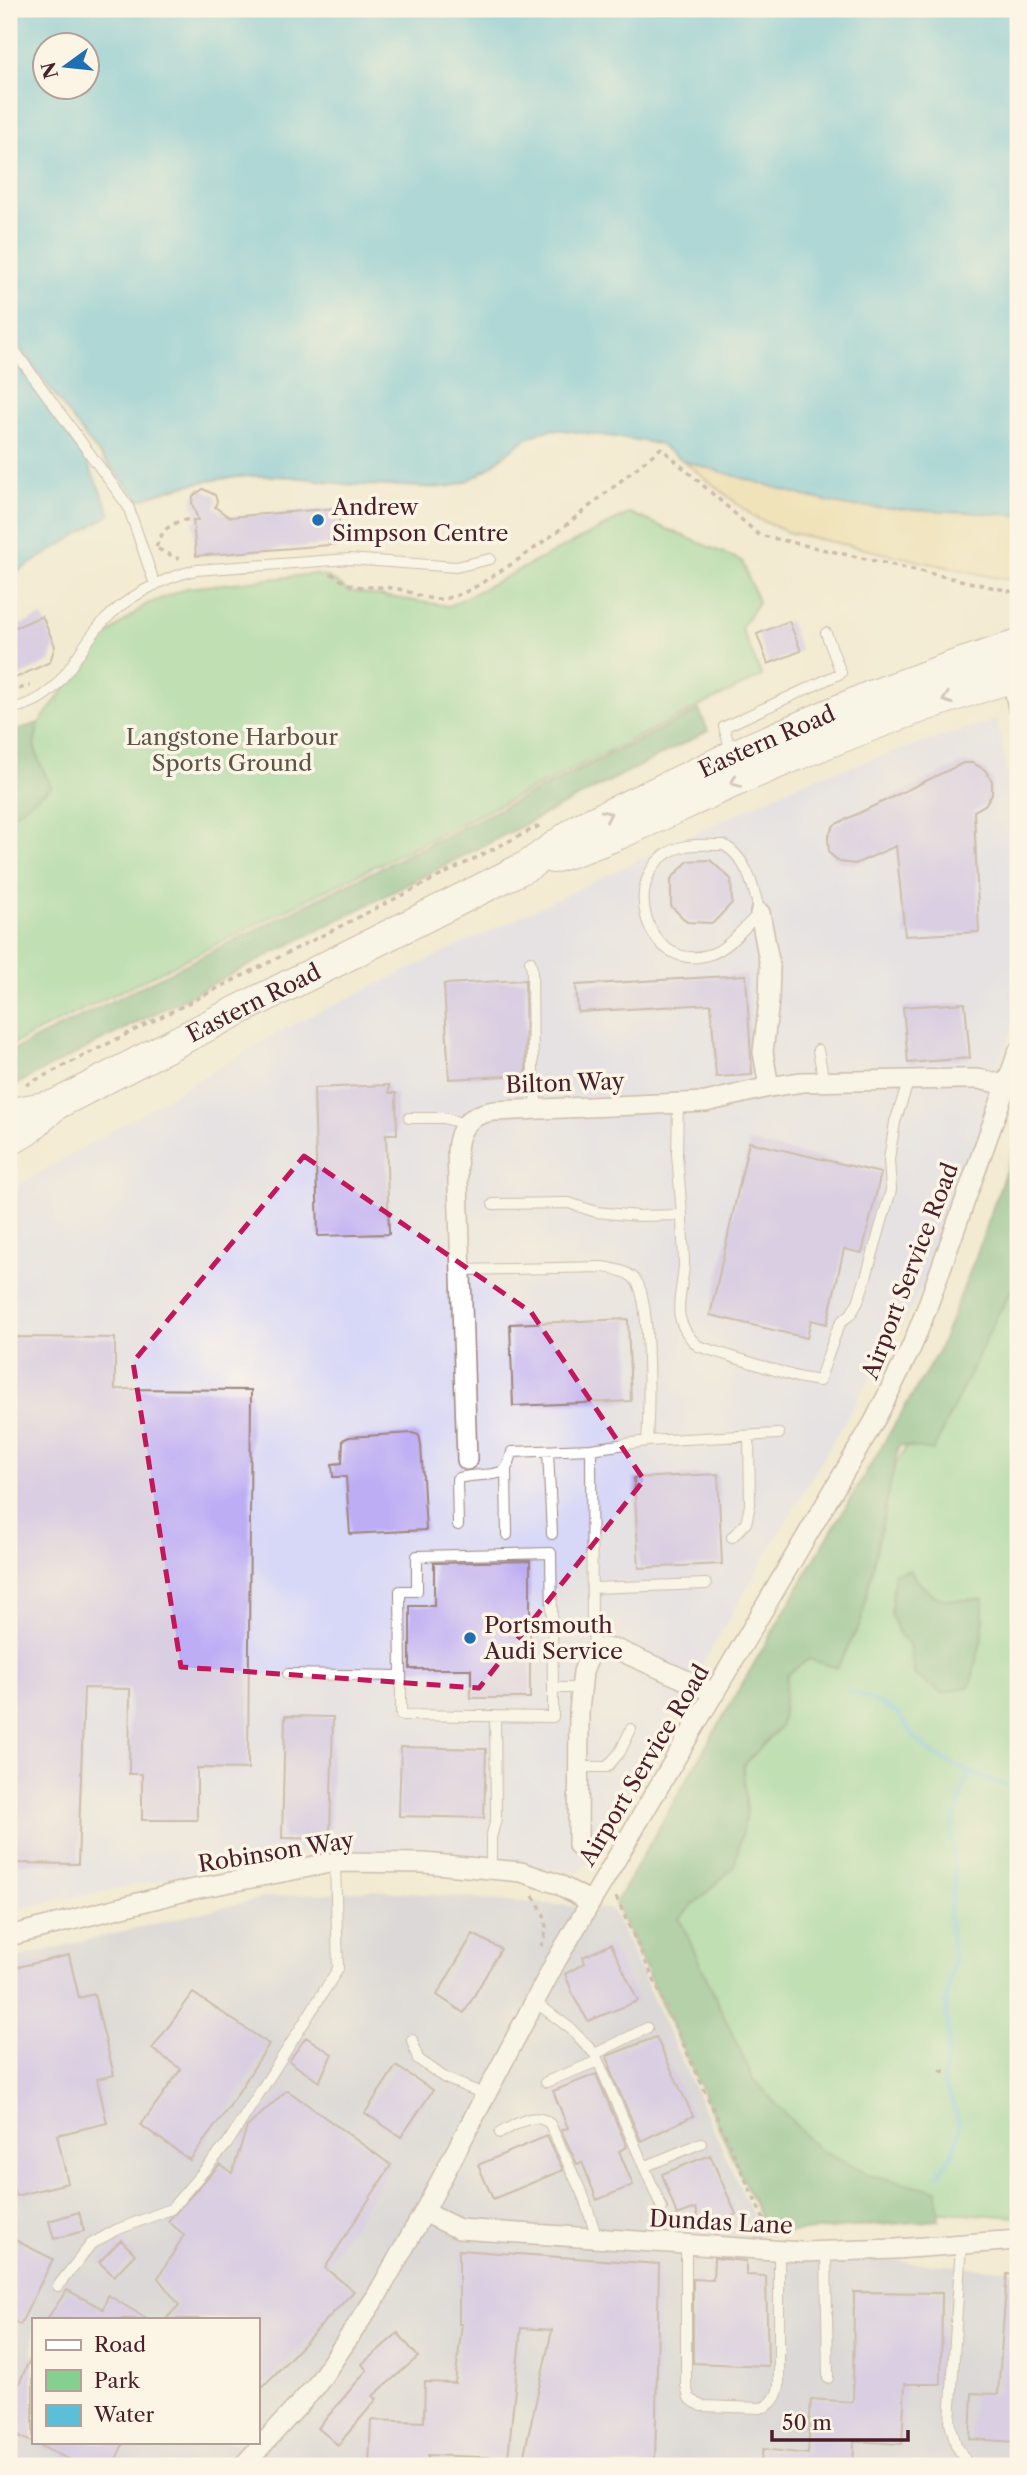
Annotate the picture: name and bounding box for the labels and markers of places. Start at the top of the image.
place label: Andrew Simpson Centre [331,493,508,547]
marker: Andrew Simpson Centre [310,512,326,528]
place label: Portsmouth Audi Service [483,1611,623,1665]
marker: Portsmouth Audi Service [462,1630,478,1646]

